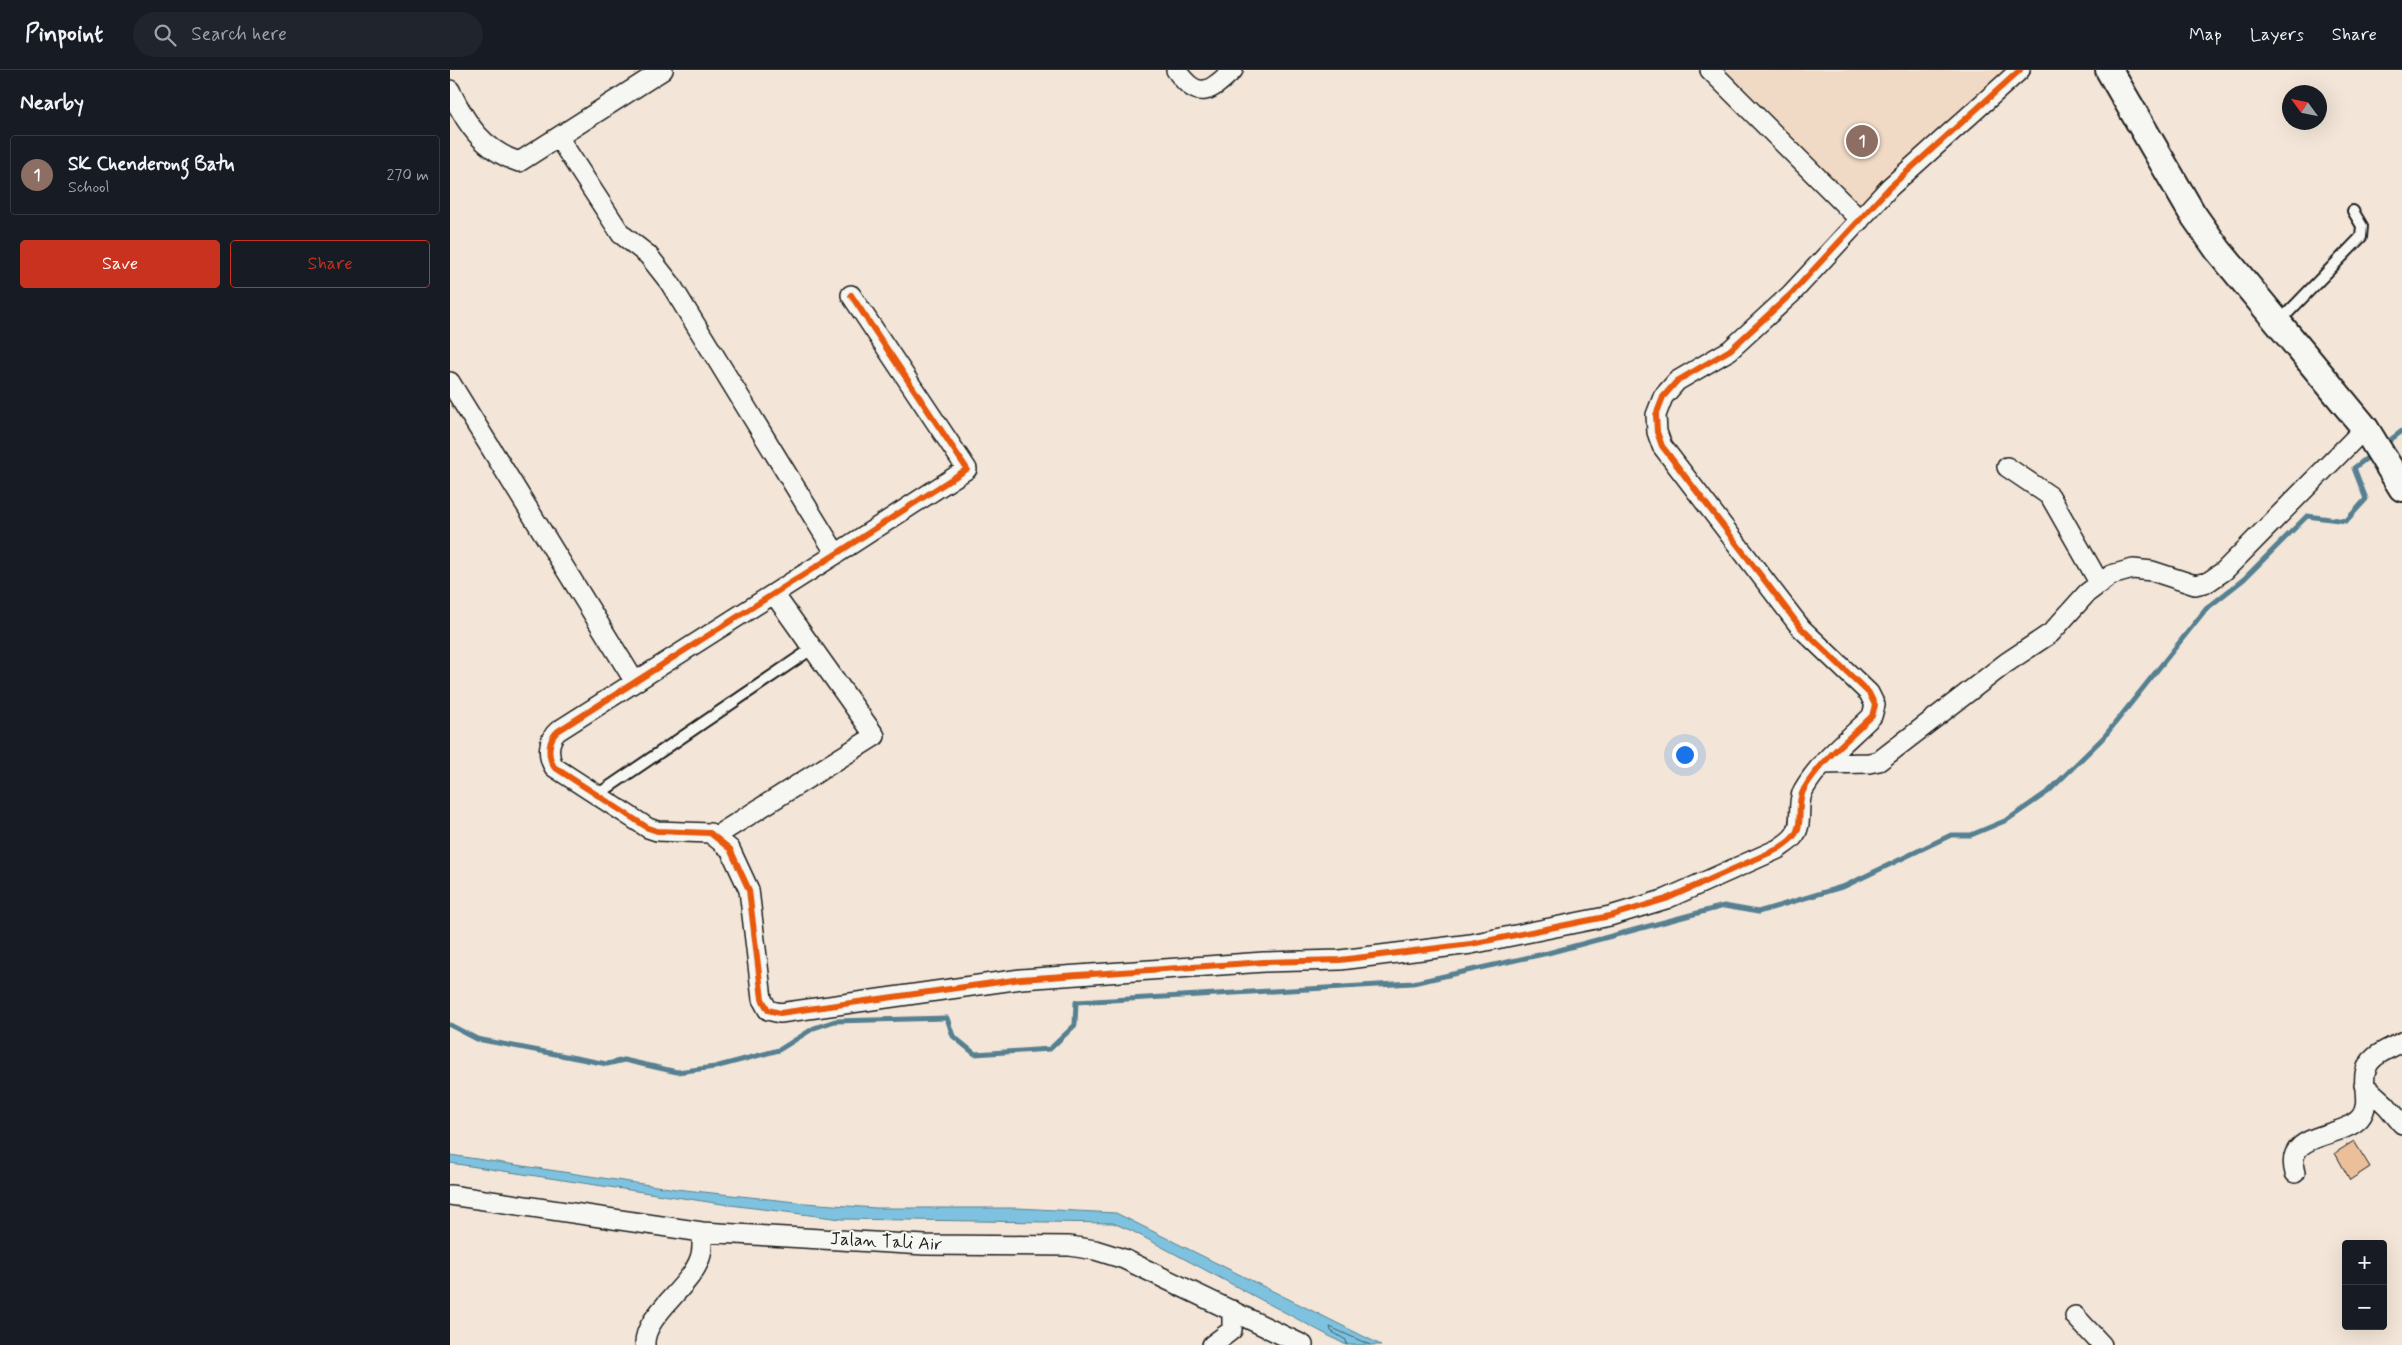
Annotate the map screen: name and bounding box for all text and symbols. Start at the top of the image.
search box [133,12,483,57]
text: Pinpoint [25,19,103,50]
icon: search [151,21,179,49]
text: Search here [191,22,287,47]
text: Map [2189,23,2222,47]
text: Layers [2250,23,2304,47]
text: Share [2332,23,2377,47]
north arrow [2282,85,2327,130]
text: Nearby [20,89,84,117]
pin: 1 [1846,122,1878,160]
text: SK Chenderong Batu [68,152,234,177]
text: 1 [33,165,41,186]
text: 270 m [386,165,429,186]
text: School [68,177,109,198]
button: Save [20,240,220,288]
button: Share [230,240,430,288]
your location [1672,742,1698,768]
street label: Jalan Tali Air [829,1227,943,1257]
map controls [2342,1240,2387,1330]
button: + [2342,1240,2387,1285]
button: − [2342,1285,2387,1330]

